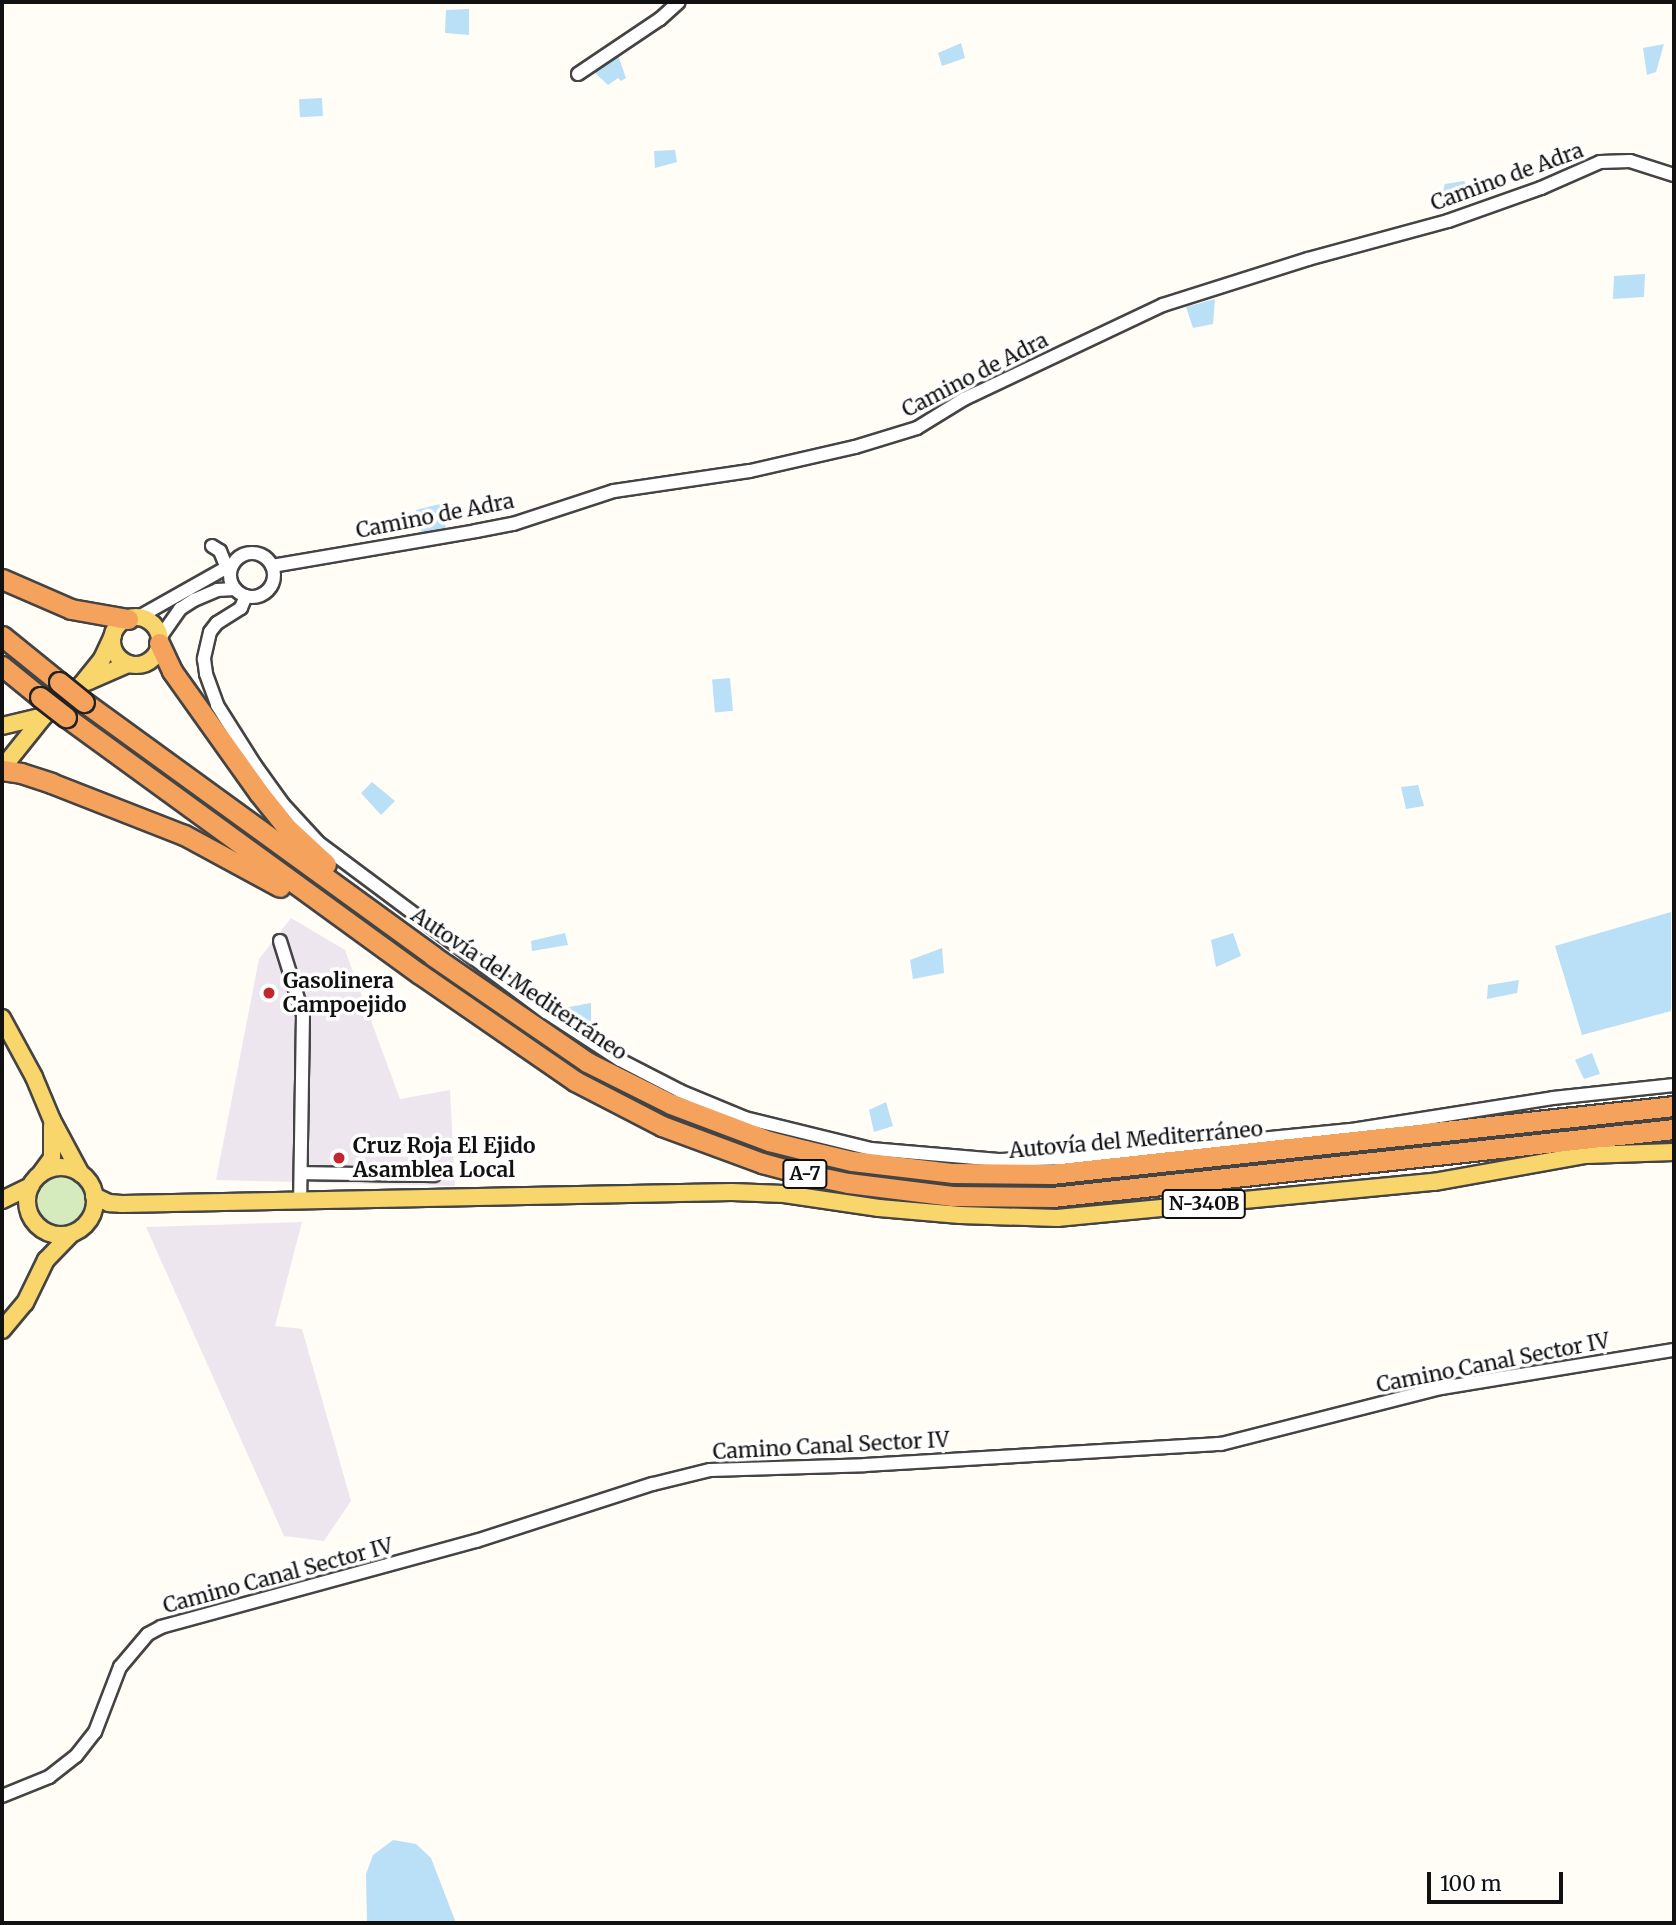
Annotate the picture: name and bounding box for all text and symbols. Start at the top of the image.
street label: Camino de Adra [1427,138,1587,216]
street label: Camino de Adra [898,327,1052,423]
street label: Camino de Adra [354,488,516,544]
street label: Autovía del Mediterráneo [406,902,632,1066]
place label: Gasolinera Campoejido [283,968,407,1018]
marker: Gasolinera Campoejido [261,985,277,1001]
street label: Autovía del Mediterráneo [1008,1116,1264,1164]
place label: Cruz Roja El Ejido Asamblea Local [353,1133,536,1183]
marker: Cruz Roja El Ejido Asamblea Local [331,1150,347,1166]
road number: A-7 [782,1158,828,1190]
road number: N-340B [1160,1188,1248,1220]
street label: Camino Canal Sector IV [1374,1328,1612,1398]
street label: Camino Canal Sector IV [712,1427,950,1465]
street label: Camino Canal Sector IV [160,1533,396,1619]
scale bar [1431,1858,1568,1902]
text: 100 m [1440,1870,1502,1897]

